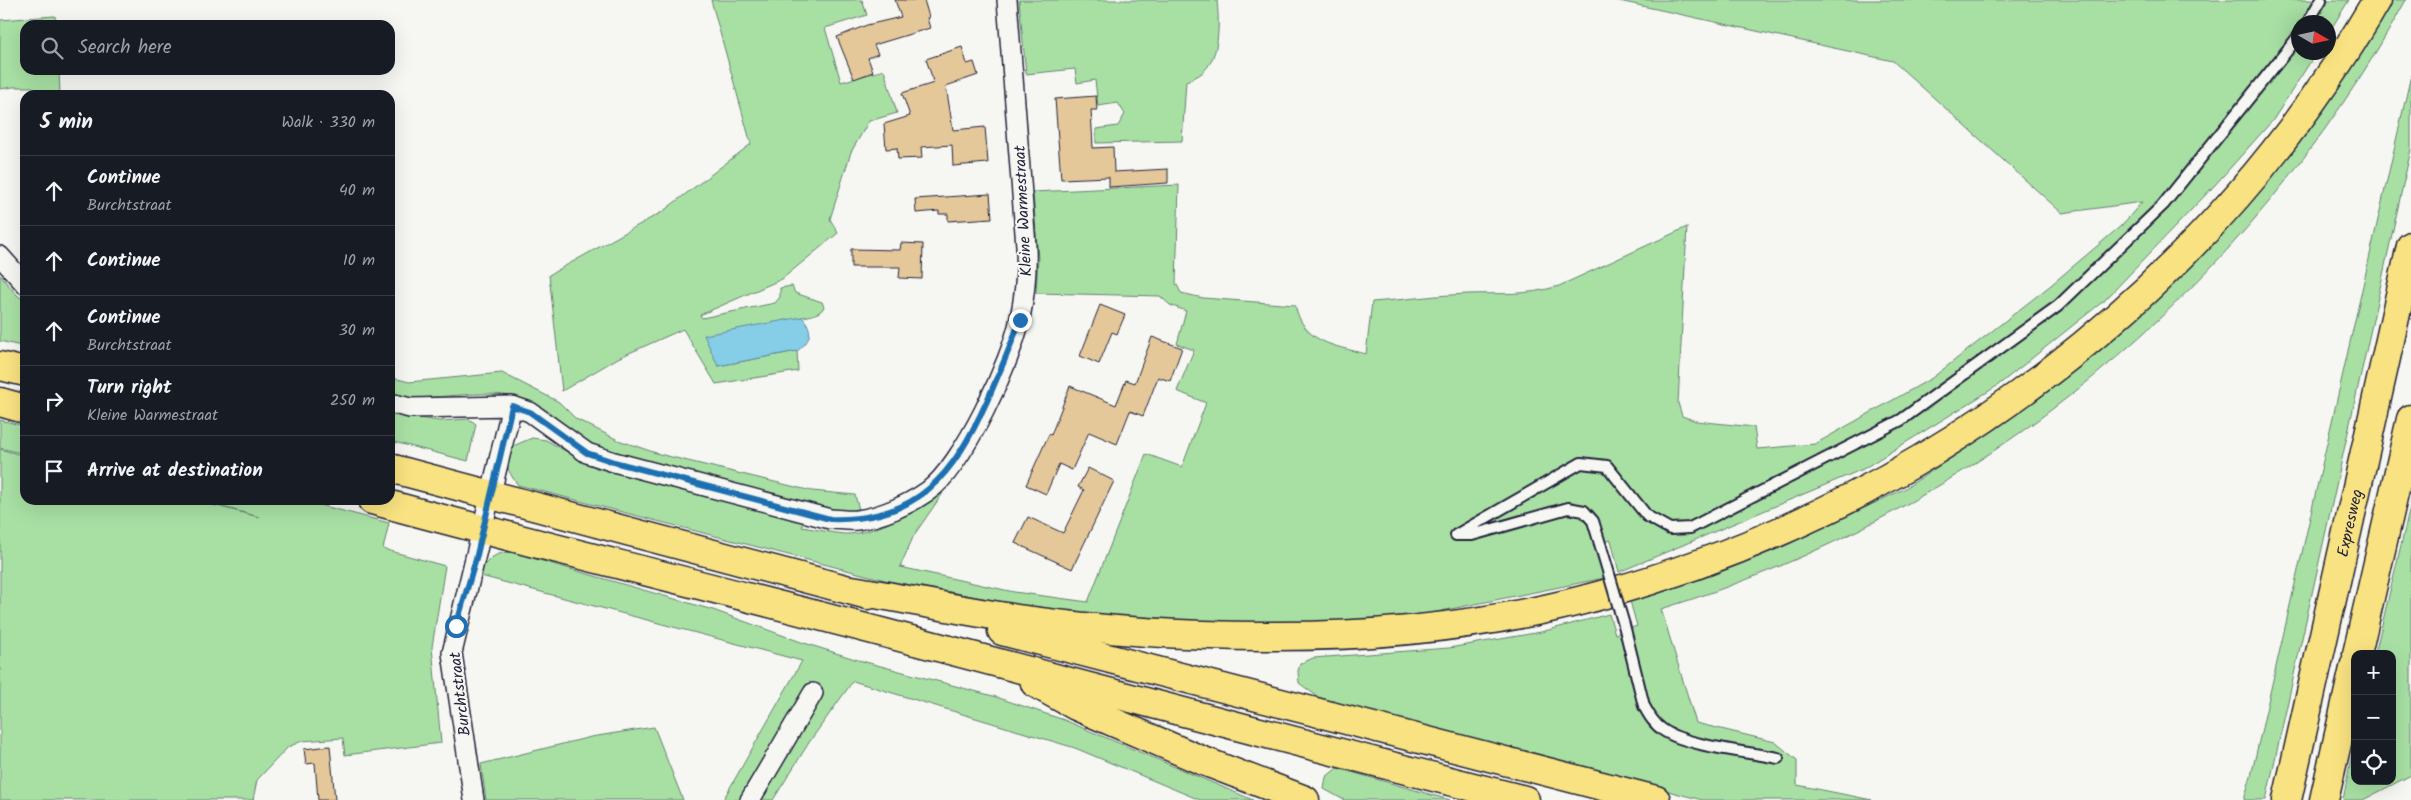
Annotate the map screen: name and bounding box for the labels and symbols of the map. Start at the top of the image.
north arrow [2291,15,2336,60]
street label: Kleine Warmestraat [1008,144,1039,277]
route end [1009,309,1032,332]
street label: Expresweg [2331,487,2370,559]
route start [445,615,468,638]
street label: Burchtstraat [443,650,478,737]

